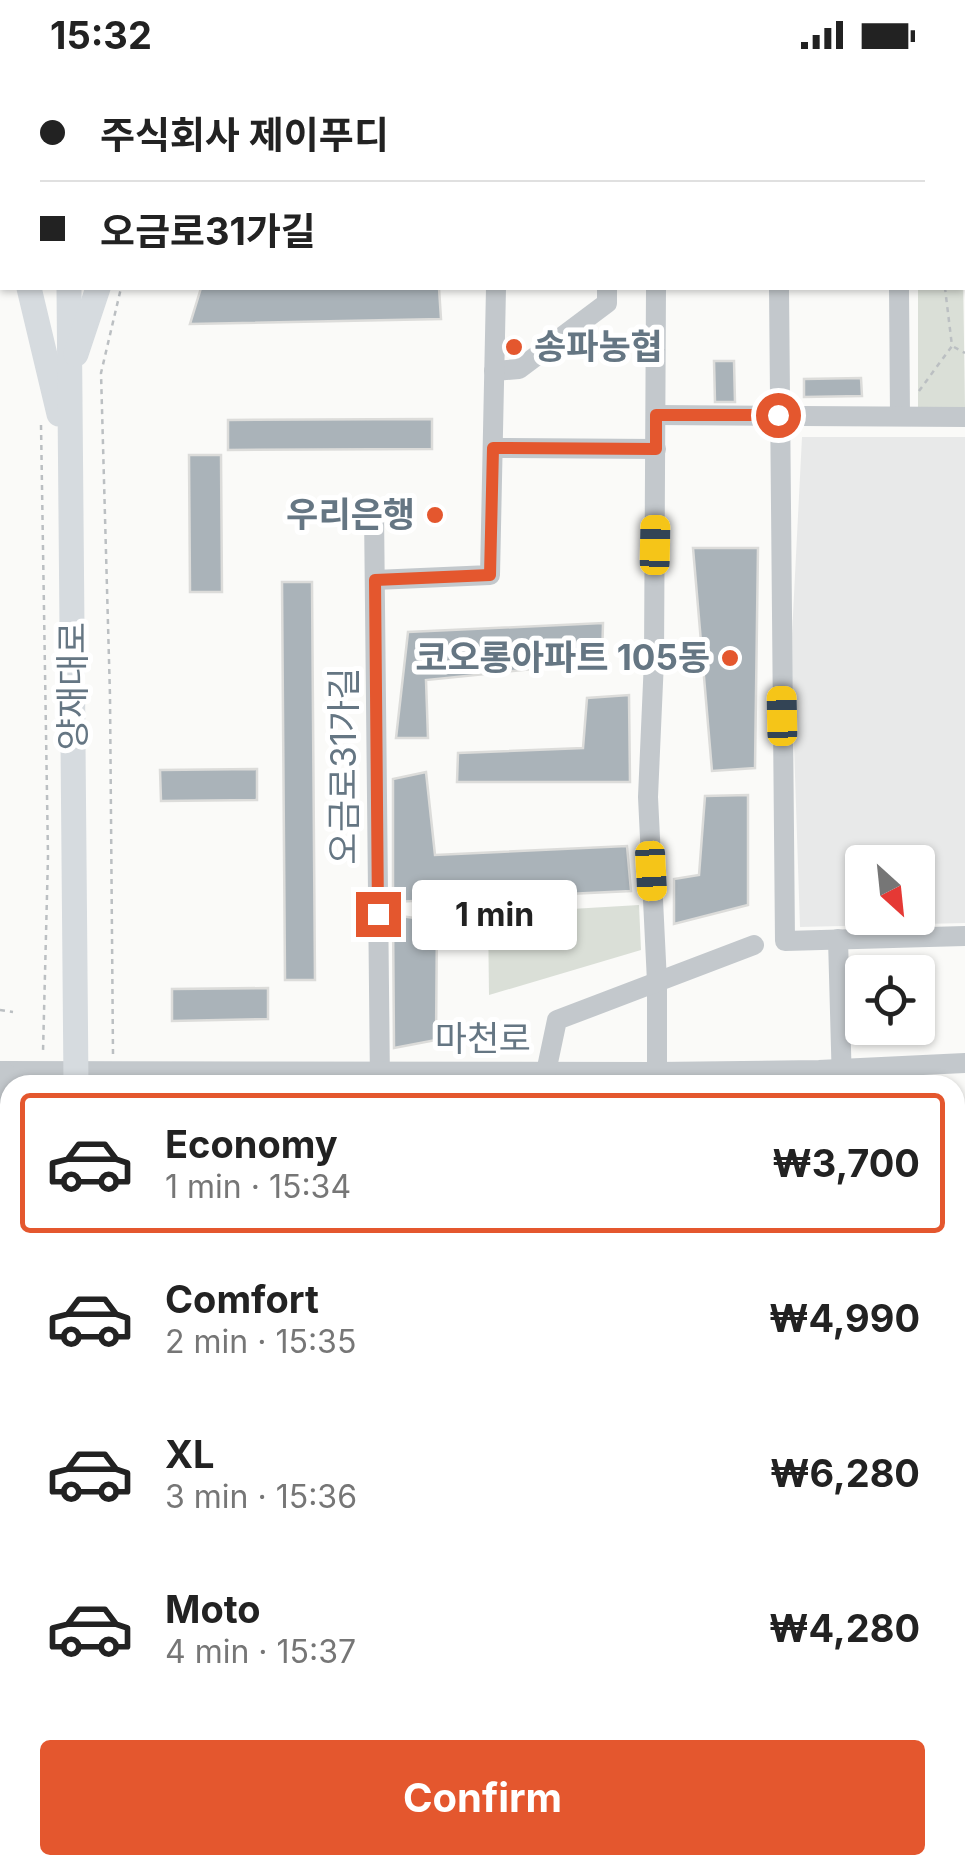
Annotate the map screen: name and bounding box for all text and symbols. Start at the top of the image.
text: 15:32 [50,12,152,58]
text: 주식회사 제이푸디 [100,112,389,158]
text: 오금로31가길 [100,208,316,254]
place label: 송파농협 [534,325,663,367]
marker: 송파농협 [503,336,525,358]
route start [756,393,801,438]
place label: 우리은행 [286,493,415,535]
marker: 우리은행 [424,504,446,526]
car [639,515,671,575]
street label: 양재대로 [51,622,93,750]
place label: 코오롱아파트 105동 [415,636,710,678]
marker: 코오롱아파트 105동 [719,647,741,669]
street label: 오금로31가길 [322,668,364,864]
car [766,686,798,746]
car [634,840,668,902]
north arrow [845,845,935,935]
map controls [845,845,935,1045]
callout: 1 min [413,879,578,949]
route end [356,892,401,937]
text: 1 min [455,895,534,934]
button: locate [845,955,935,1045]
street label: 마천로 [435,1017,531,1059]
icon: car [45,1118,135,1208]
text: Economy [165,1121,338,1167]
text: ₩3,700 [772,1140,920,1186]
text: 1 min · 15:34 [165,1167,351,1206]
icon: car [45,1273,135,1363]
text: Comfort [165,1276,319,1322]
text: ₩4,990 [769,1295,920,1341]
text: 2 min · 15:35 [165,1322,356,1361]
icon: car [45,1428,135,1518]
text: XL [165,1431,215,1477]
text: ₩6,280 [770,1450,920,1496]
text: 3 min · 15:36 [165,1477,357,1516]
icon: car [45,1583,135,1673]
text: Moto [165,1586,261,1632]
text: ₩4,280 [769,1605,920,1651]
text: 4 min · 15:37 [165,1632,356,1671]
button: Confirm [40,1740,925,1855]

